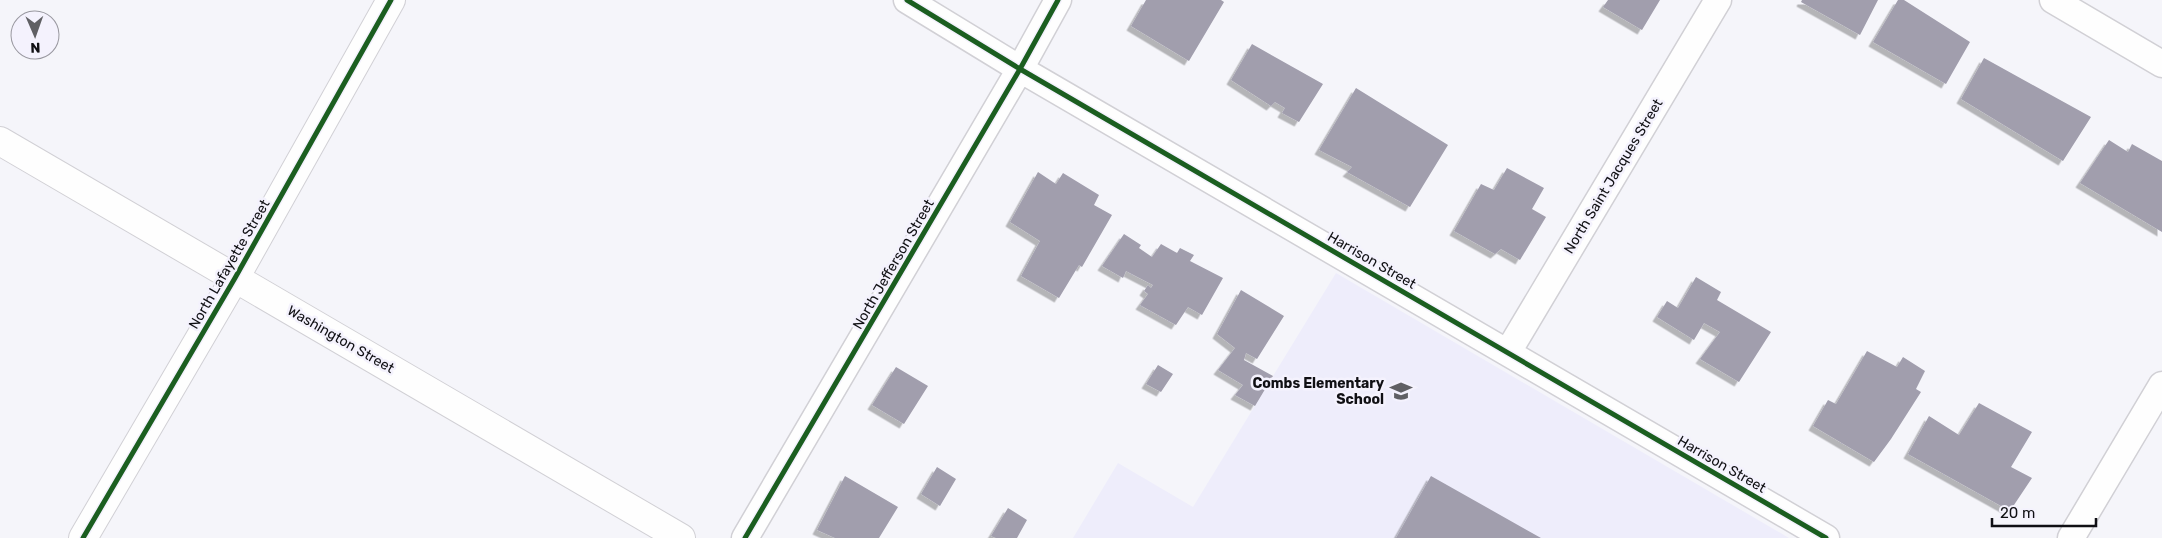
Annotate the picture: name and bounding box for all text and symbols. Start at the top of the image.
north arrow [10,10,60,60]
text: N [30,39,41,56]
street label: North Saint Jacques Street [1560,95,1667,257]
street label: North Lafayette Street [185,196,274,332]
street label: North Jefferson Street [849,196,938,332]
street label: Harrison Street [1324,228,1419,293]
street label: Washington Street [284,302,398,377]
place label: Combs Elementary School [1252,375,1385,408]
school or university icon: Combs Elementary School [1388,378,1414,404]
street label: Harrison Street [1674,432,1769,497]
scale bar [1992,496,2096,528]
text: 20 m [2000,504,2035,522]

